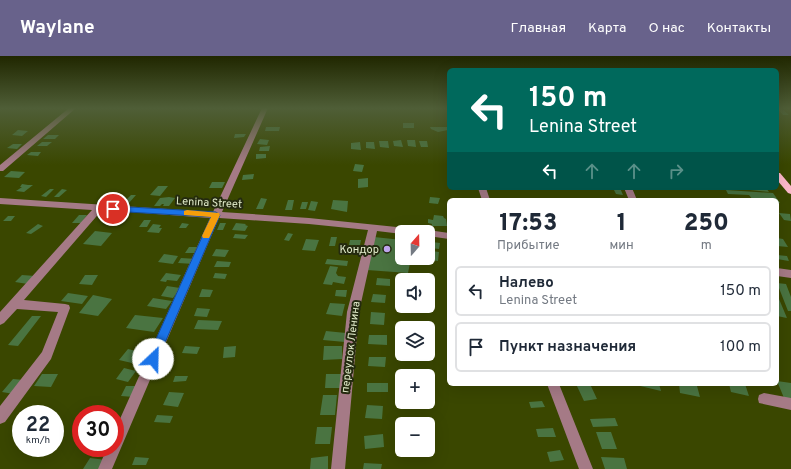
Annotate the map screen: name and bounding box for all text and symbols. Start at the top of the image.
text: Waylane [20,16,95,40]
text: Главная [511,20,566,37]
text: Карта [588,20,626,37]
text: О нас [648,20,685,37]
text: Контакты [707,20,771,37]
text: 150 m [529,81,607,117]
icon: left [463,84,515,136]
text: Lenina Street [529,116,637,139]
icon: left [539,160,561,182]
icon: ahead [581,160,603,182]
icon: ahead [623,160,645,182]
icon: right [665,160,687,182]
pin [96,192,130,226]
street label: Lenina Street [176,194,242,212]
icon: arrive [102,198,124,220]
text: 17:53 [499,209,557,239]
text: 1 [617,209,627,239]
text: 250 [684,209,729,239]
north arrow [395,225,435,265]
map controls [395,225,435,457]
text: Прибытие [497,238,559,254]
text: мин [609,238,634,254]
text: m [701,238,712,254]
place label: Кондор [340,243,379,257]
marker: Кондор [382,244,392,254]
button: sound [395,273,435,313]
text: Налево [499,274,554,293]
icon: left [465,280,487,302]
text: 150 m [720,282,761,301]
text: Lenina Street [499,293,577,309]
street label: переулок Ленина [338,300,364,394]
button: layers [395,321,435,361]
icon: arrive [465,336,487,358]
position arrow [132,338,174,380]
text: Пункт назначения [499,338,636,357]
text: 100 m [720,338,761,357]
button: + [395,369,435,409]
speed limit sign: 30 [72,405,124,457]
text: 22 [26,413,50,439]
button: − [395,417,435,457]
text: km/h [26,434,50,447]

